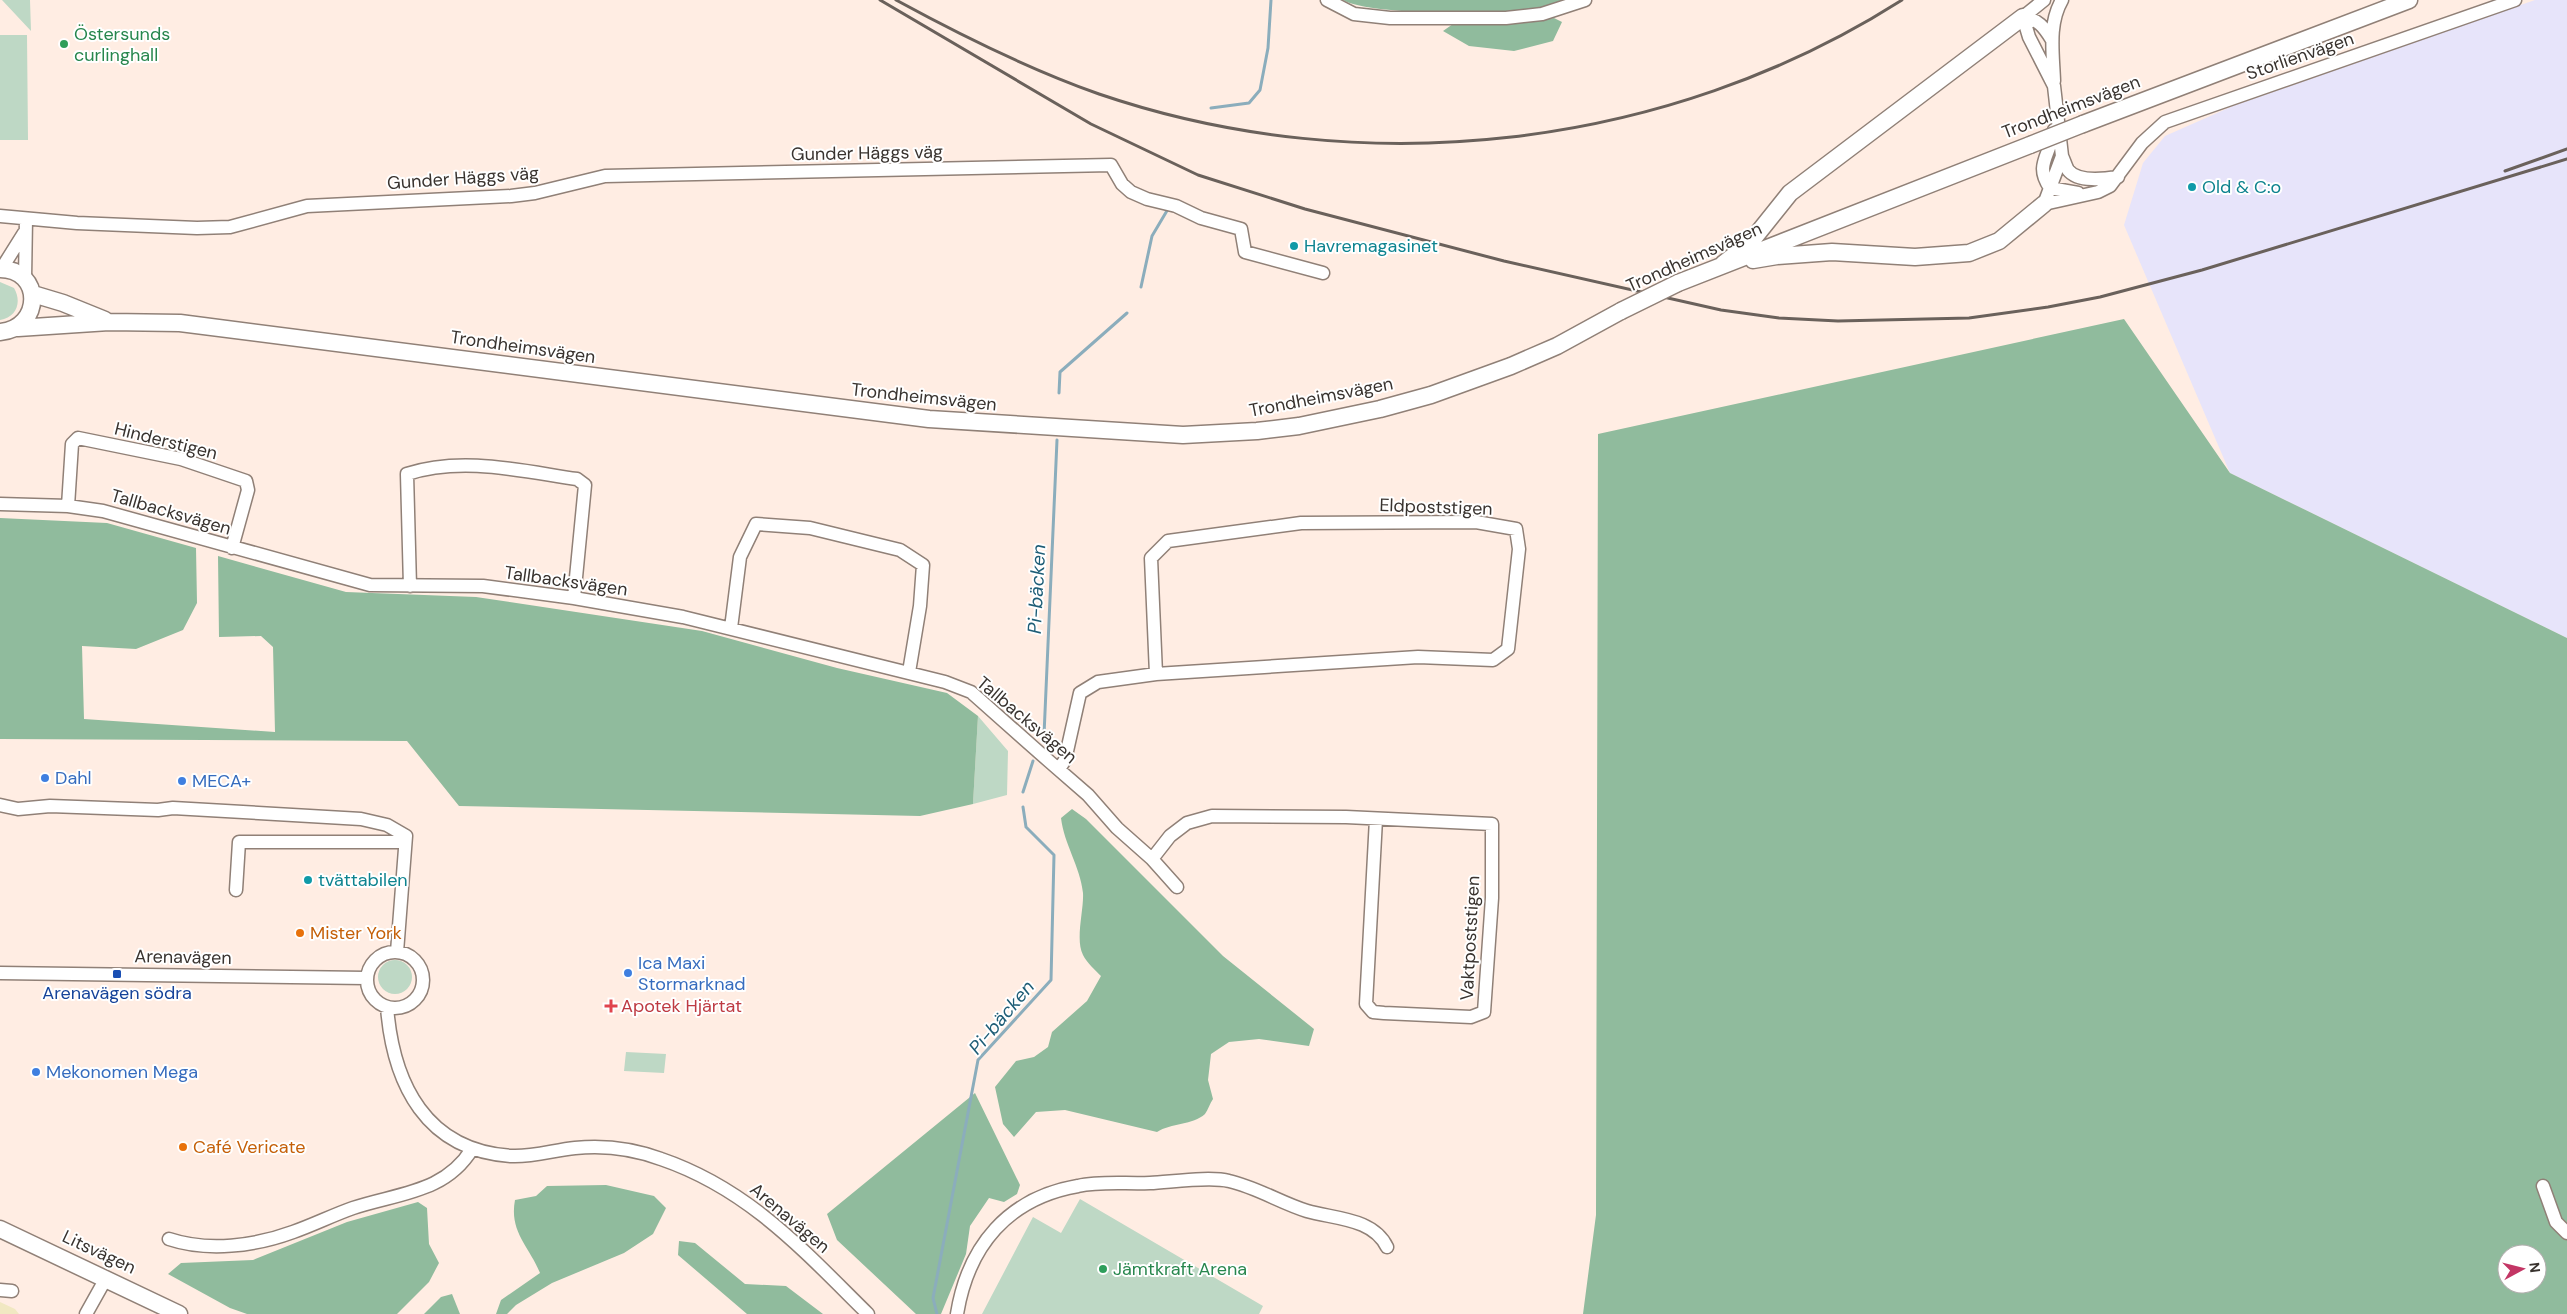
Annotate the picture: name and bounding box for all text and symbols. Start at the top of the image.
place label: Östersunds curlinghall [74,22,170,67]
street label: Storlienvägen [2243,26,2357,86]
marker: Östersunds curlinghall [58,38,70,50]
street label: Trondheimsvägen [1998,70,2144,144]
street label: Gunder Häggs väg [791,140,943,166]
street label: Gunder Häggs väg [386,161,540,195]
place label: Old & C:o [2202,175,2281,199]
marker: Old & C:o [2186,181,2198,193]
street label: Trondheimsvägen [1622,216,1766,298]
place label: Havremagasinet [1304,234,1438,258]
marker: Havremagasinet [1288,240,1300,252]
street label: Trondheimsvägen [449,325,597,369]
street label: Trondheimsvägen [1247,371,1395,423]
street label: Trondheimsvägen [850,377,998,417]
street label: Hinderstigen [112,417,220,465]
street label: Tallbacksvägen [108,483,234,541]
street label: Eldpoststigen [1379,493,1493,521]
water label: Pi-bäcken [1022,544,1051,634]
street label: Tallbacksvägen [503,560,629,602]
street label: Tallbacksvägen [972,671,1082,769]
place label: Dahl [55,766,92,790]
place label: MECA+ [192,769,251,793]
marker: Dahl [39,772,51,784]
marker: MECA+ [176,775,188,787]
place label: tvättabilen [318,868,408,892]
marker: tvättabilen [302,874,314,886]
street label: Vaktpoststigen [1455,875,1485,1001]
place label: Mister York [310,921,402,945]
marker: Mister York [294,927,306,939]
street label: Arenavägen [134,944,232,970]
place label: Ica Maxi Stormarknad [638,951,746,996]
marker: Ica Maxi Stormarknad [622,967,634,979]
marker: Arenavägen södra [111,968,123,980]
water label: Pi-bäcken [963,975,1040,1060]
place label: Arenavägen södra [42,981,192,1005]
place label: Apotek Hjärtat [621,994,742,1018]
marker: Apotek Hjärtat [605,1000,617,1012]
place label: Mekonomen Mega [46,1060,198,1084]
marker: Mekonomen Mega [30,1066,42,1078]
place label: Café Vericate [193,1135,305,1159]
marker: Café Vericate [177,1141,189,1153]
street label: Arenavägen [745,1178,835,1258]
street label: Litsvägen [58,1225,140,1279]
north arrow [2497,1244,2547,1294]
place label: Jämtkraft Arena [1113,1257,1247,1281]
text: N [2525,1261,2544,1274]
marker: Jämtkraft Arena [1097,1263,1109,1275]

